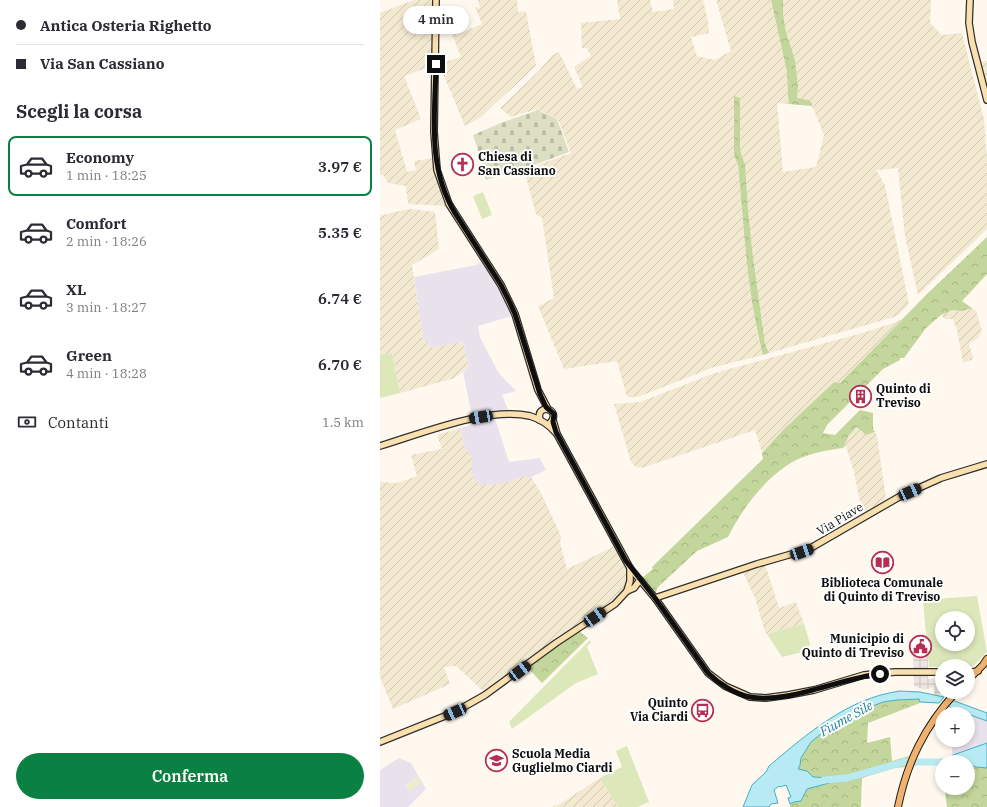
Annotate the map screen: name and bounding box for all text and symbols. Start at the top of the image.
callout: 4 min [403,6,469,34]
text: 4 min [418,11,454,28]
text: Antica Osteria Righetto [40,16,212,35]
text: Via San Cassiano [40,54,164,73]
route end [427,55,445,73]
text: Scegli la corsa [16,100,142,123]
icon: car [18,148,54,184]
text: Economy [66,148,134,167]
place label: Chiesa di San Cassiano [478,149,556,178]
church icon: Chiesa di San Cassiano [449,151,475,177]
text: 3.97 € [318,157,362,176]
text: 1 min · 18:25 [66,167,147,184]
icon: car [18,214,54,250]
text: Comfort [66,214,126,233]
text: 5.35 € [318,223,362,242]
text: 2 min · 18:26 [66,233,147,250]
icon: car [18,280,54,316]
text: XL [66,280,86,299]
text: 6.74 € [318,289,362,308]
text: 3 min · 18:27 [66,299,147,316]
icon: car [18,346,54,382]
text: Green [66,346,112,365]
text: 6.70 € [318,355,362,374]
text: 4 min · 18:28 [66,365,147,382]
place label: Quinto di Treviso [876,381,931,410]
building icon: Quinto di Treviso [847,383,873,409]
car [468,409,494,425]
icon: cash [16,411,38,433]
text: Contanti [48,413,109,432]
text: 1.5 km [322,414,364,431]
car [897,482,923,502]
street label: Via Piave [814,499,866,538]
car [789,542,815,562]
library icon: Biblioteca Comunale di Quinto di Treviso [869,549,895,575]
place label: Biblioteca Comunale di Quinto di Treviso [821,575,943,604]
car [582,605,608,629]
map controls [935,611,975,795]
button: locate [935,611,975,651]
place label: Municipio di Quinto di Treviso [802,631,904,660]
public building icon: Municipio di Quinto di Treviso [907,633,933,659]
car [507,659,533,683]
button: layers [935,659,975,699]
route start [871,665,889,683]
place label: Quinto Via Ciardi [630,695,688,724]
bus stop icon: Quinto Via Ciardi [690,697,716,723]
water label: Fiume Sile [816,697,876,740]
car [442,702,468,722]
button: + [935,707,975,747]
place label: Scuola Media Guglielmo Ciardi [512,746,612,775]
school or university icon: Scuola Media Guglielmo Ciardi [484,748,510,774]
button: Conferma [16,753,364,799]
button: − [935,755,975,795]

